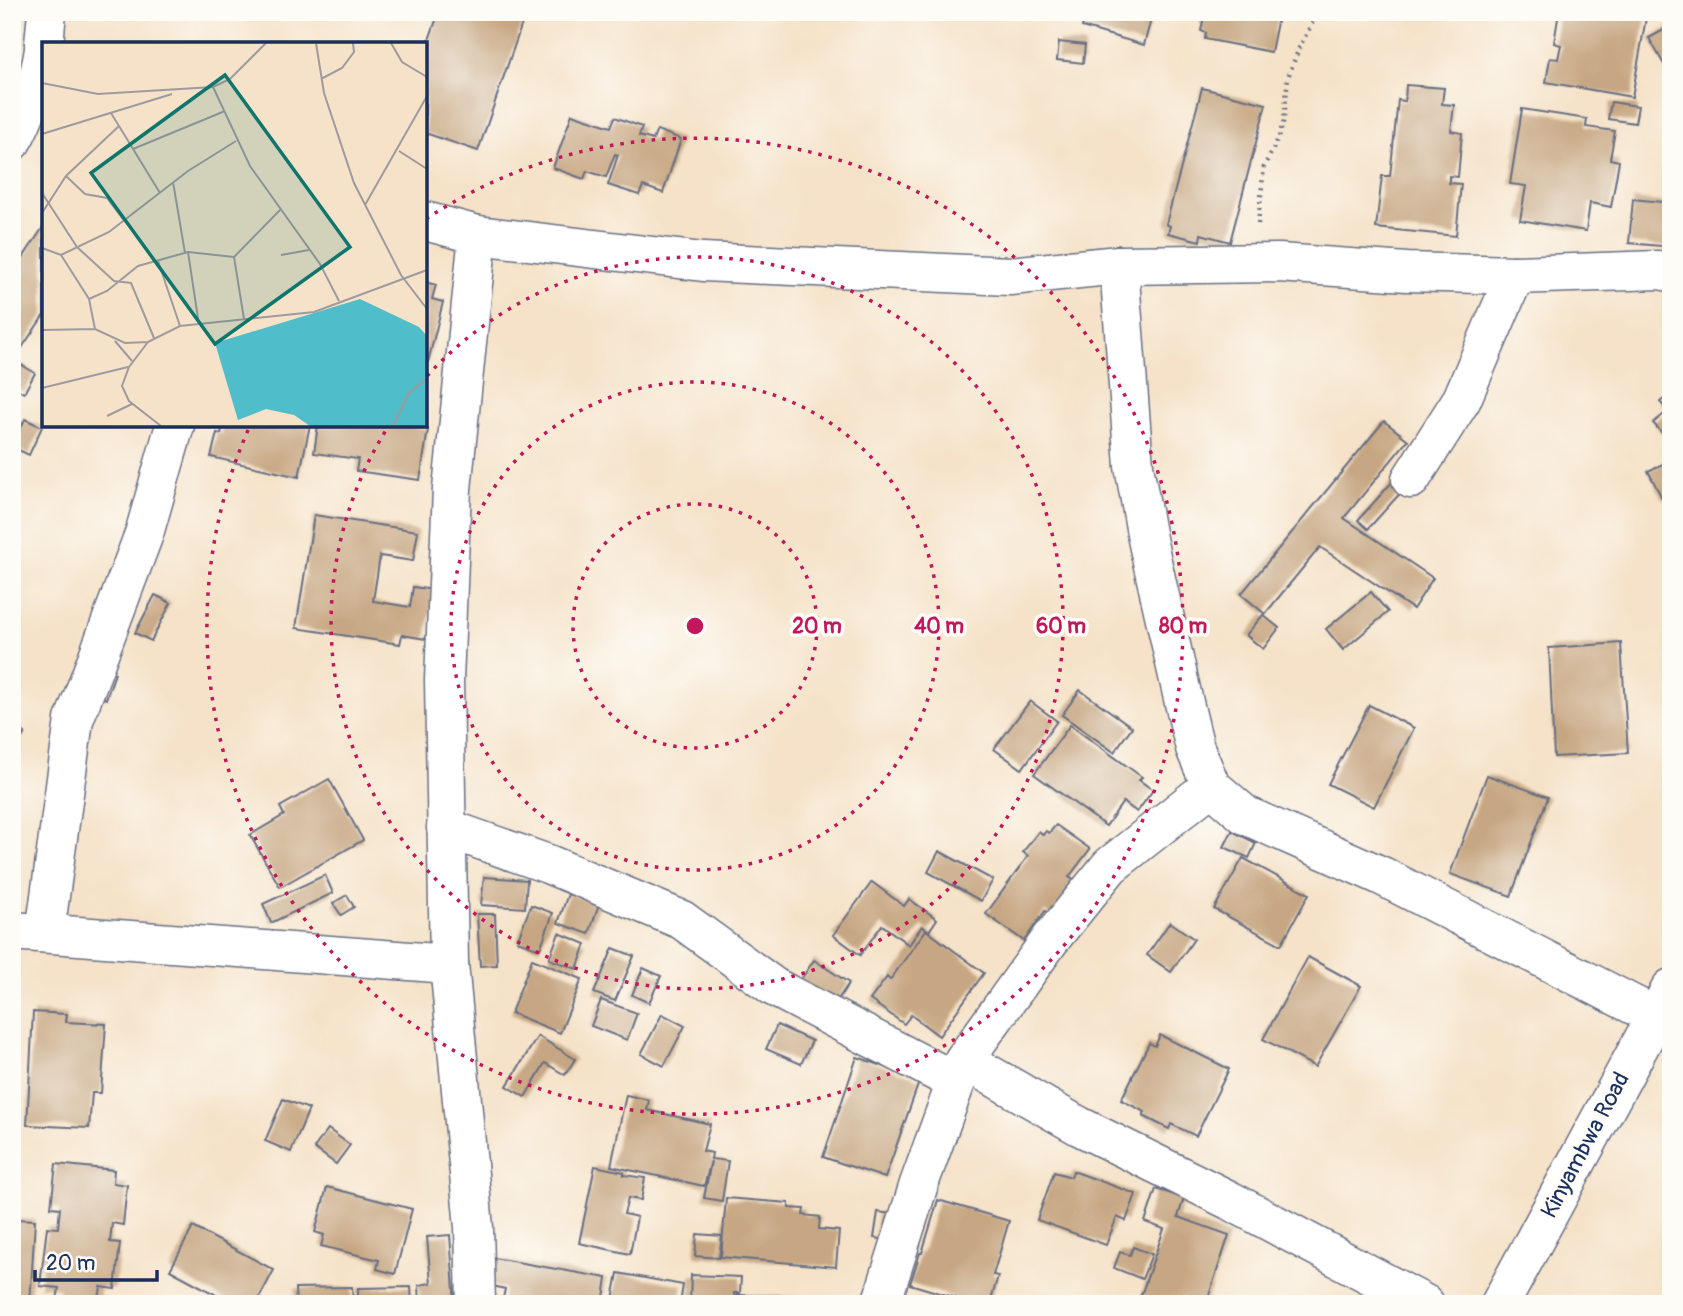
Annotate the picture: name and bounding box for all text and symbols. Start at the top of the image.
inset map [42,42,427,427]
text: 20 m [792,613,842,640]
text: 40 m [914,613,964,640]
text: 60 m [1036,613,1086,640]
text: 80 m [1159,613,1207,640]
centre of rings [683,614,707,638]
street label: Kinyambwa Road [1534,1067,1636,1223]
scale bar [35,1239,158,1283]
text: 20 m [46,1250,95,1277]

